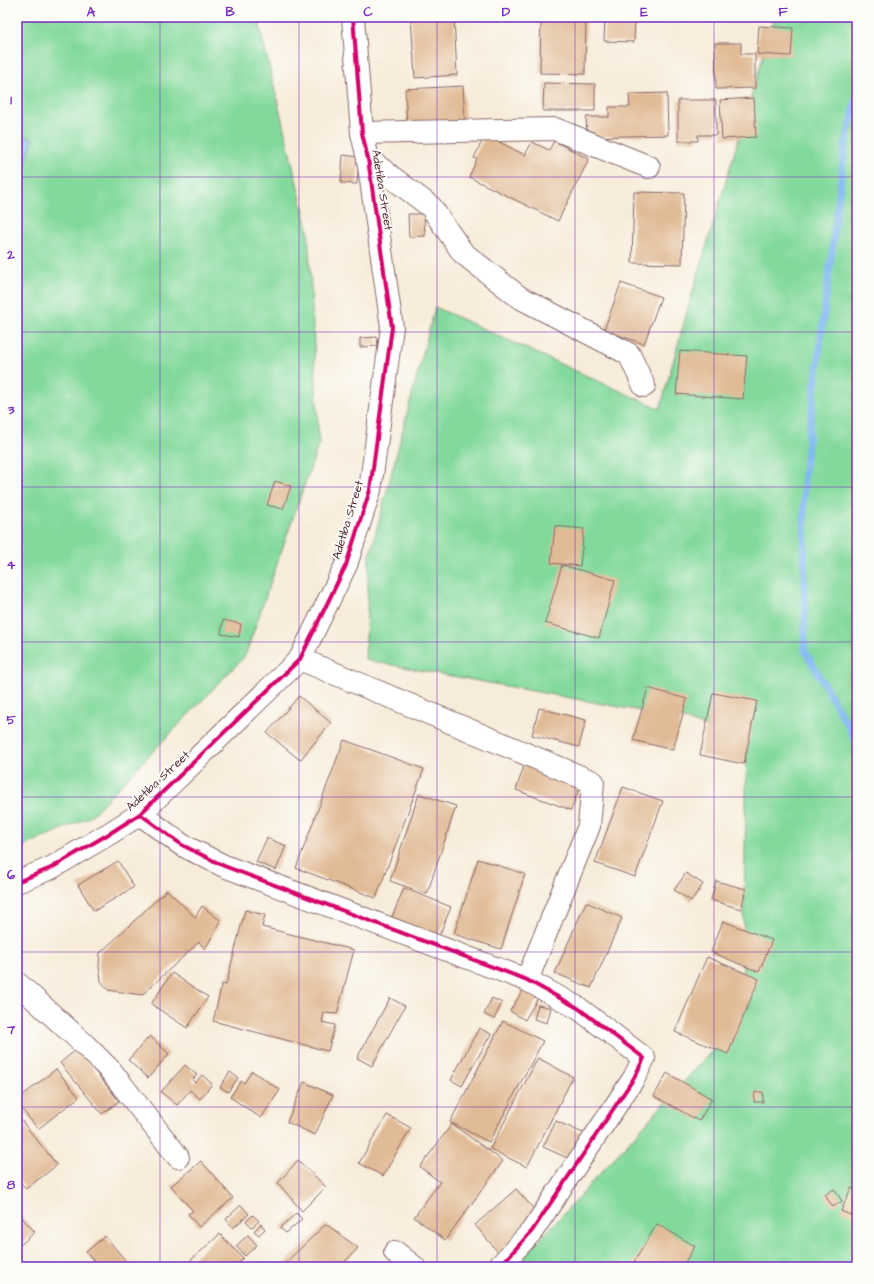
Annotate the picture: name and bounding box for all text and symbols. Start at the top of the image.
text: A [87,3,96,21]
text: B [225,3,235,21]
text: C [363,3,373,21]
text: D [502,3,511,21]
text: E [640,3,648,21]
text: F [778,3,788,21]
text: 1 [10,91,12,109]
street label: Adetiba Street [367,148,397,232]
text: 2 [6,246,15,264]
text: 3 [7,401,15,419]
street label: Adetiba Street [328,478,368,562]
text: 4 [7,556,16,574]
text: 5 [6,711,16,729]
street label: Adetiba Street [122,747,194,815]
text: 6 [7,866,16,884]
text: 7 [6,1021,16,1039]
text: 8 [7,1176,16,1194]

